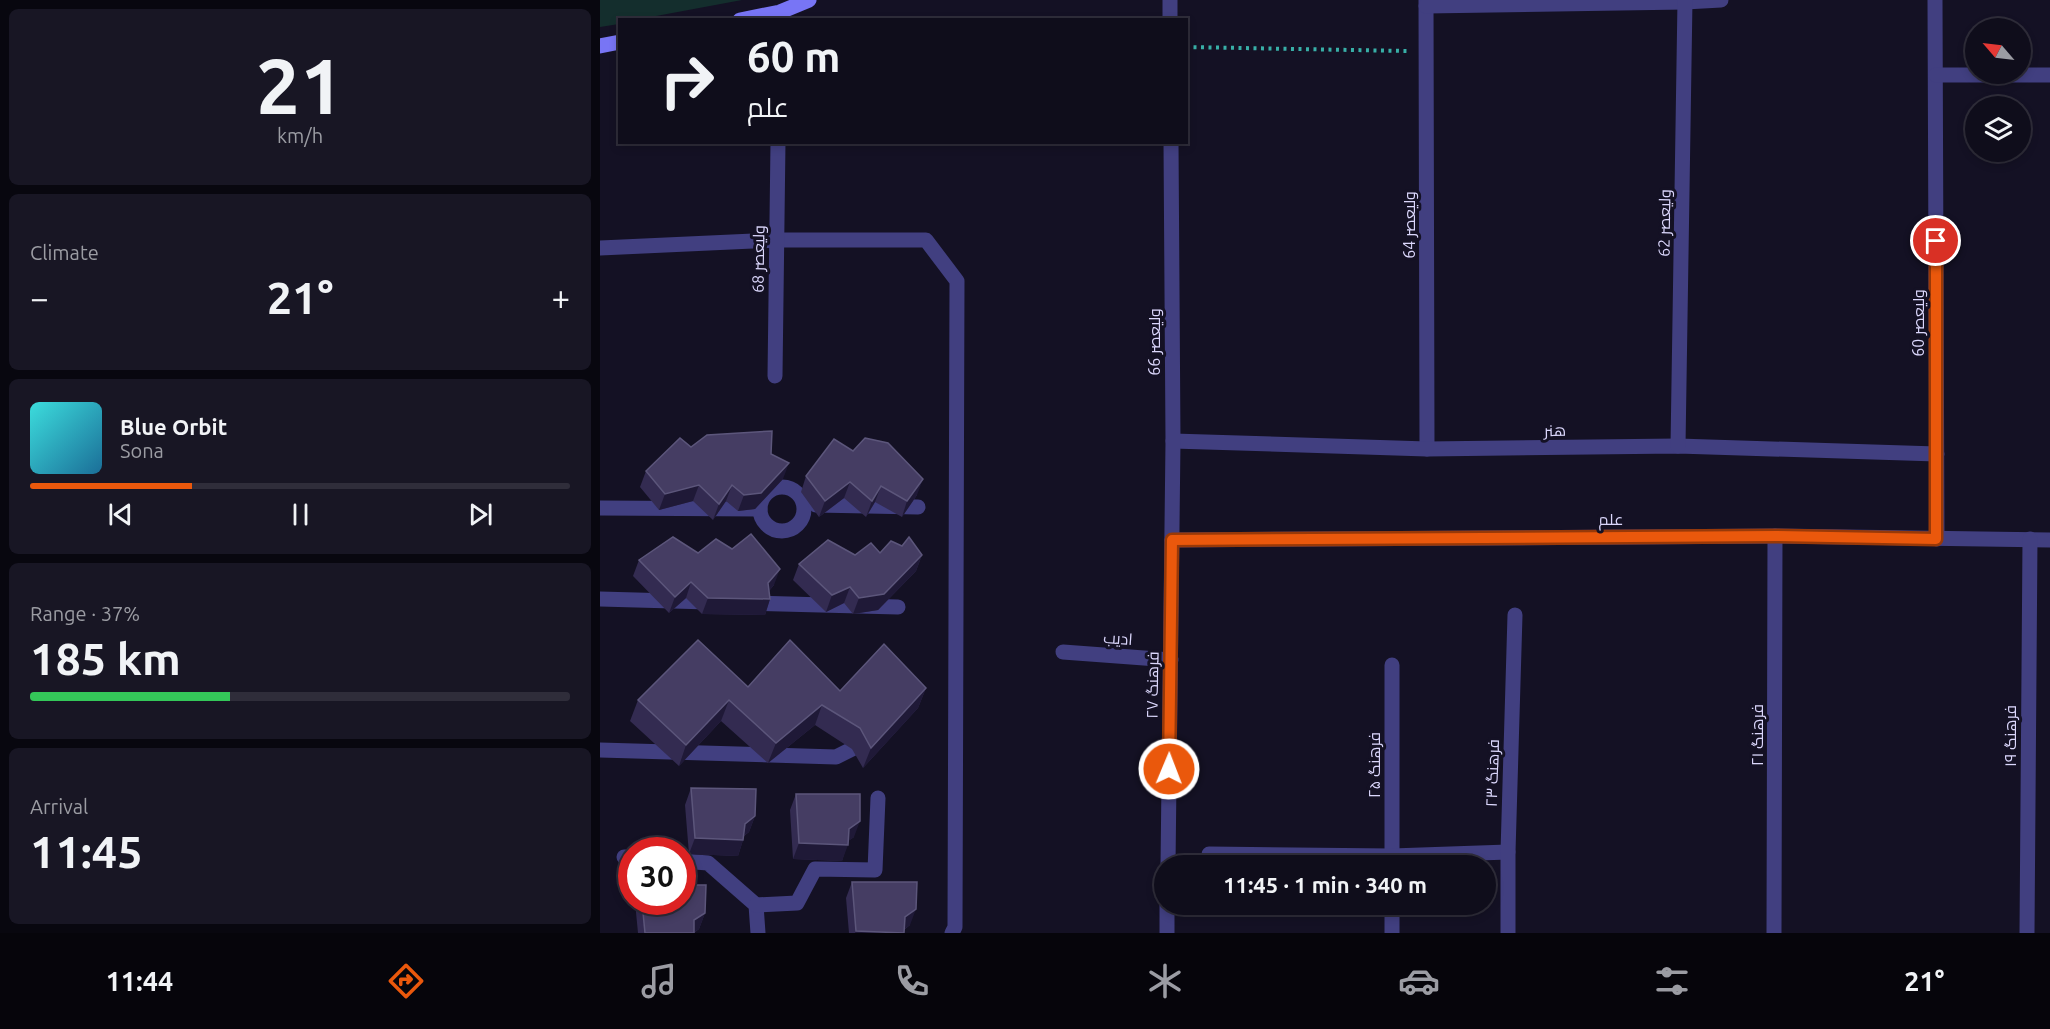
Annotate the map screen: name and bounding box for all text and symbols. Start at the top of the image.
north arrow [1965,18,2031,84]
map controls [1965,18,2031,162]
text: 60 m [747,33,841,80]
text: 21 [256,41,344,129]
icon: right [648,42,726,120]
text: علم [747,92,789,122]
button: layers [1965,96,2031,162]
text: km/h [277,124,323,147]
street label: ولیعصر 62 [1654,189,1675,257]
street label: ولیعصر 64 [1400,191,1419,259]
pin [1910,215,1961,266]
icon: arrive [1919,224,1952,257]
street label: ولیعصر 68 [748,225,769,293]
text: Climate [30,241,99,264]
text: 21° [267,272,333,323]
text: − [30,279,49,316]
text: + [551,279,570,316]
street label: ولیعصر 60 [1909,289,1928,357]
street label: ولیعصر 66 [1145,308,1164,376]
text: Blue Orbit [120,414,227,439]
street label: هنر [1543,421,1566,440]
text: Sona [120,439,164,462]
icon: previous [104,498,137,531]
icon: pause [284,498,317,531]
icon: next [464,498,497,531]
street label: علم [1599,510,1623,531]
text: Range · 37% [30,602,140,625]
street label: ادیب [1103,628,1133,649]
text: 185 km [30,633,181,684]
street label: فرهنگ ۲۷ [1142,651,1163,719]
street label: فرهنگ ۲۱ [1748,704,1767,766]
street label: فرهنگ ۱۹ [2001,705,2020,767]
street label: فرهنگ ۲۵ [1365,732,1384,798]
position arrow [1137,737,1201,801]
street label: فرهنگ ۲۳ [1482,739,1503,807]
text: Arrival [30,795,88,818]
text: 11:45 [30,826,143,877]
speed limit sign: 30 [618,837,696,915]
text: 11:45 · 1 min · 340 m [1223,872,1427,897]
icon: directions [385,960,427,1002]
icon: music [638,960,680,1002]
icon: phone [891,960,933,1002]
icon: climate [1144,960,1186,1002]
icon: car [1398,960,1440,1002]
icon: filters [1651,960,1693,1002]
text: 11:44 [106,966,173,996]
text: 21° [1904,966,1944,996]

